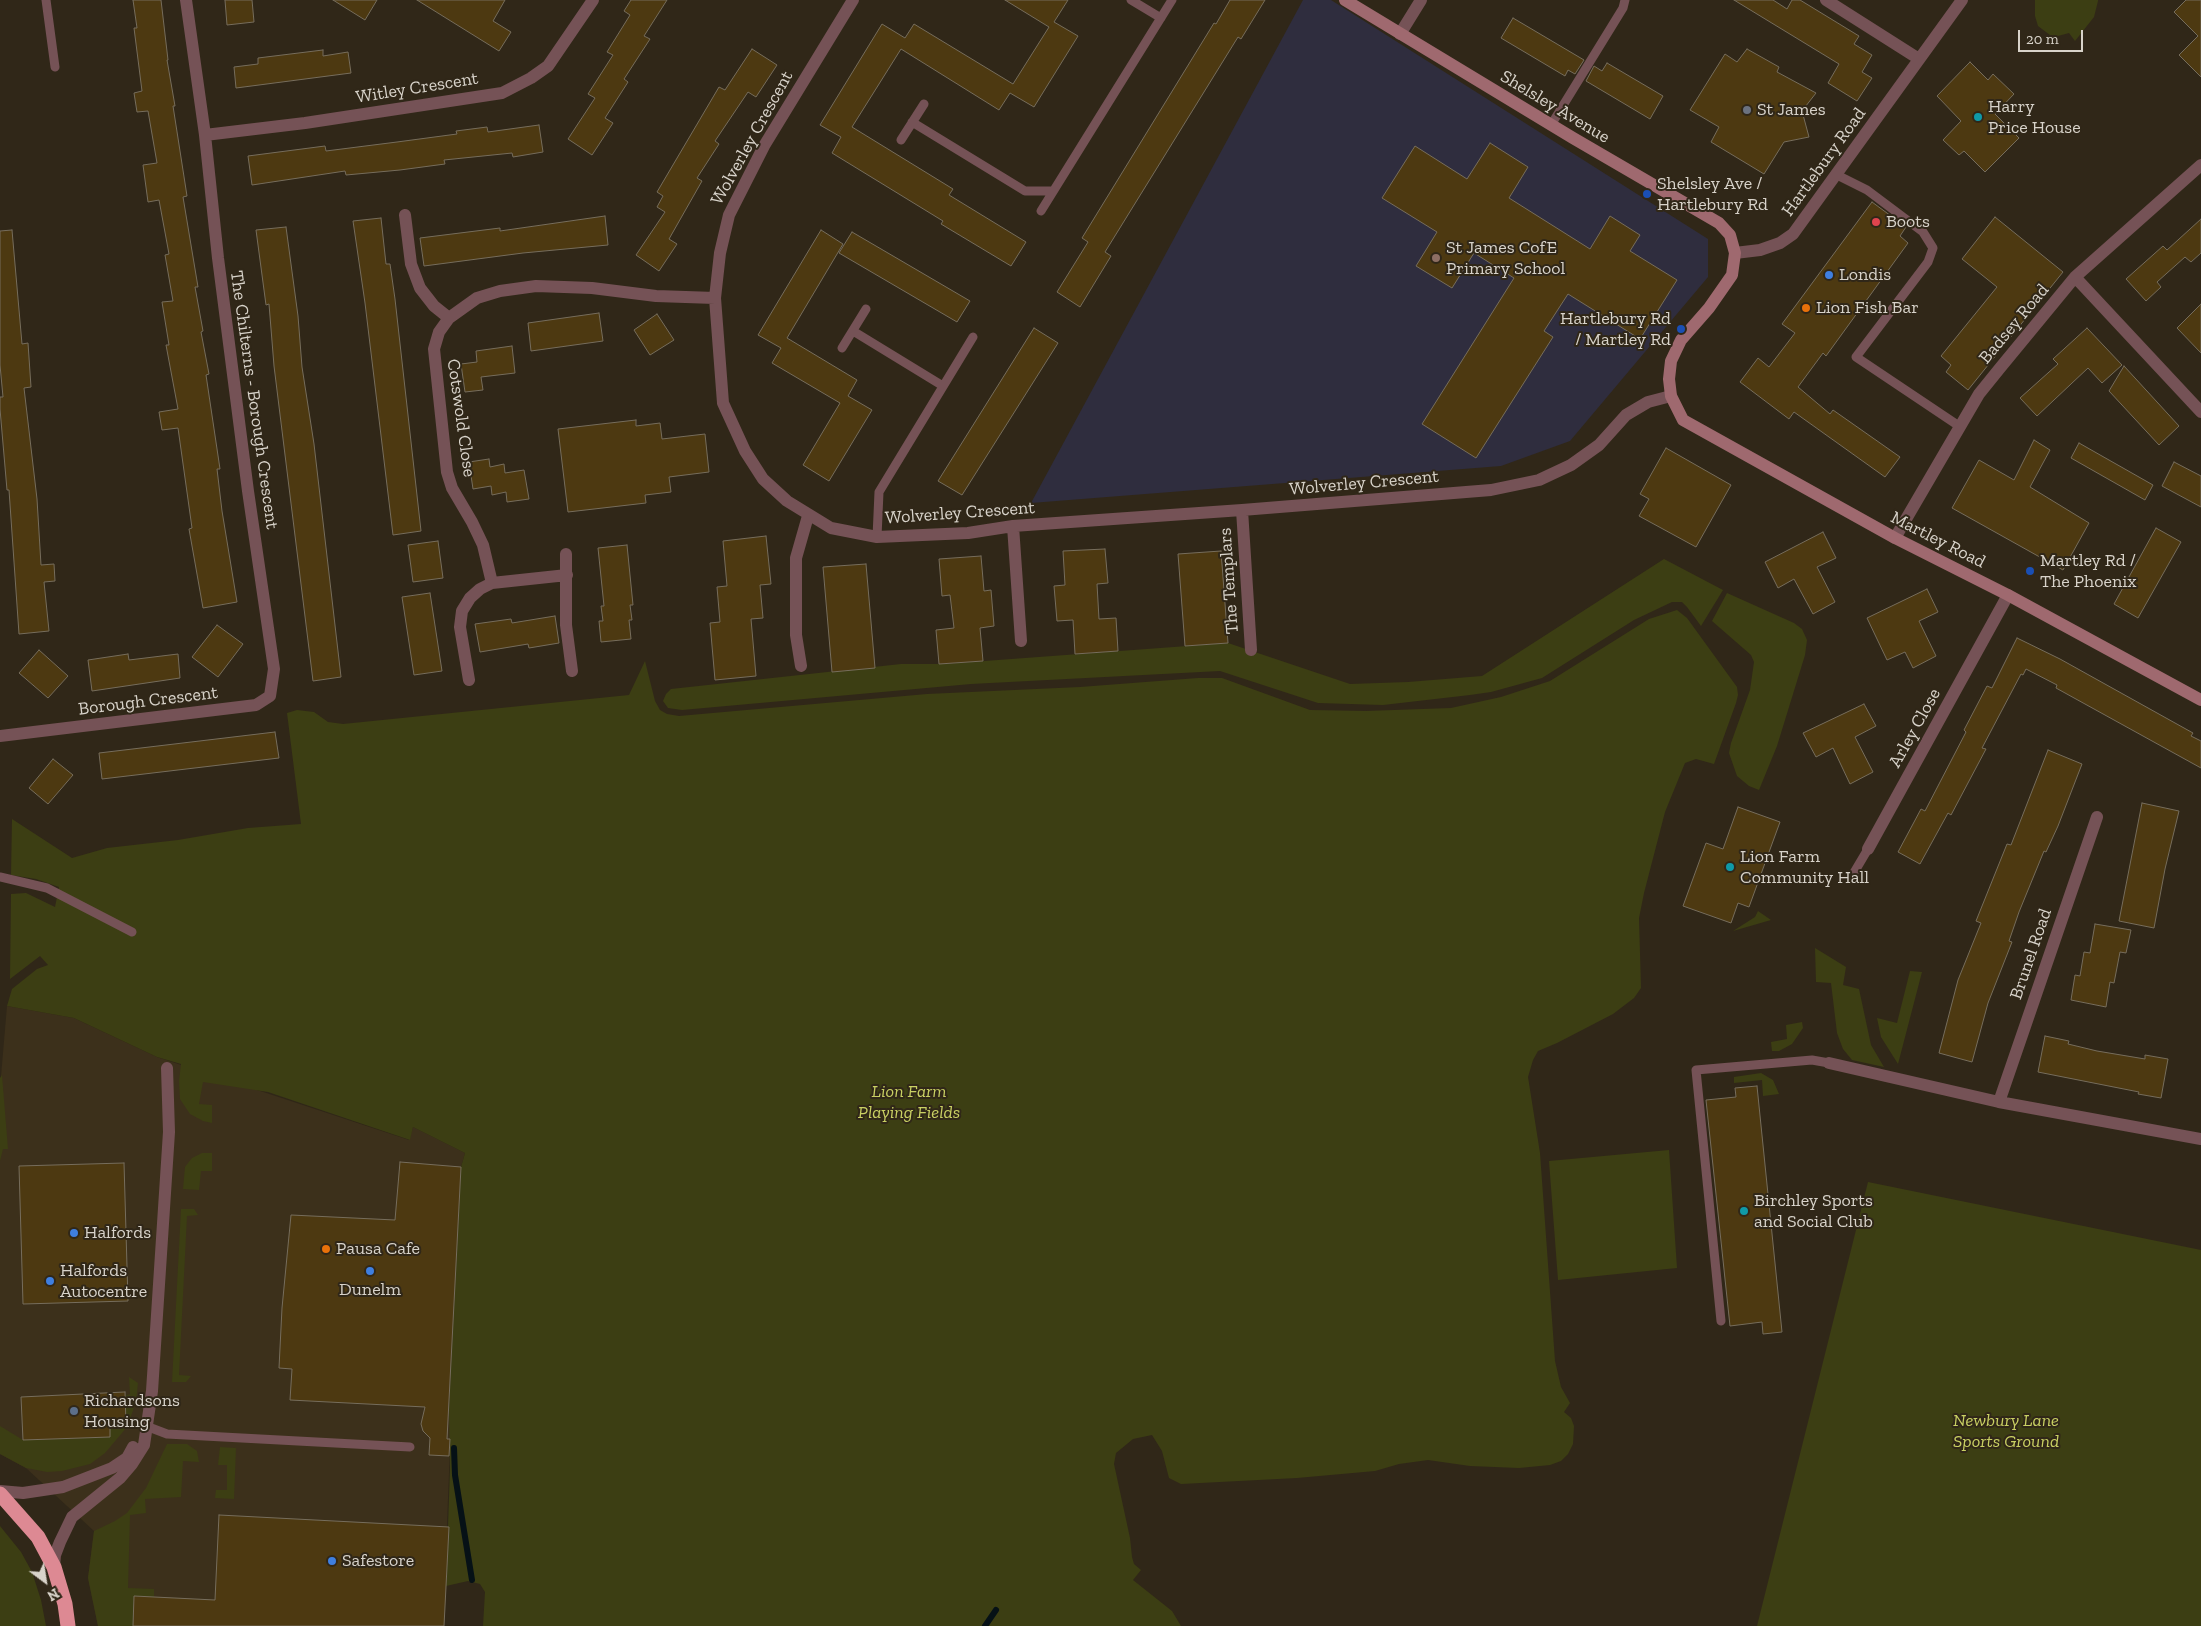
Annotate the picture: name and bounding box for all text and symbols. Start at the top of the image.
scale bar [2021,20,2086,52]
text: 20 m [2026,30,2059,48]
street label: Shelsley Avenue [1496,66,1614,148]
street label: Wolverley Crescent [706,67,798,209]
street label: Witley Crescent [354,68,480,108]
place label: Harry Price House [1988,96,2081,138]
place label: St James [1757,99,1826,121]
marker: St James [1741,104,1753,116]
street label: Hartlebury Road [1777,104,1871,220]
marker: Harry Price House [1972,111,1984,123]
place label: Shelsley Ave / Hartlebury Rd [1657,173,1768,215]
marker: Shelsley Ave / Hartlebury Rd [1641,188,1653,200]
place label: Boots [1886,211,1930,233]
marker: Boots [1870,216,1882,228]
place label: St James CofE Primary School [1446,237,1565,280]
marker: St James CofE Primary School [1430,252,1442,264]
place label: Londis [1839,264,1891,286]
street label: The Chilterns - Borough Crescent [225,269,283,531]
marker: Londis [1823,269,1835,281]
street label: Badsey Road [1974,280,2054,368]
place label: Lion Fish Bar [1816,297,1919,319]
marker: Lion Fish Bar [1800,302,1812,314]
place label: Hartlebury Rd / Martley Rd [1560,308,1671,350]
marker: Hartlebury Rd / Martley Rd [1675,323,1687,335]
street label: Cotswold Close [442,358,480,478]
street label: Wolverley Crescent [1288,466,1440,500]
street label: Wolverley Crescent [884,497,1036,529]
street label: Martley Road [1887,507,1989,573]
street label: The Templars [1215,527,1243,635]
place label: Martley Rd / The Phoenix [2040,550,2136,592]
marker: Martley Rd / The Phoenix [2024,565,2036,577]
street label: Borough Crescent [77,682,219,720]
street label: Arley Close [1884,685,1946,771]
place label: Lion Farm Community Hall [1740,846,1869,889]
marker: Lion Farm Community Hall [1724,861,1736,873]
street label: Brunel Road [2005,906,2057,1002]
park label: Lion Farm Playing Fields [858,1081,960,1124]
place label: Birchley Sports and Social Club [1754,1190,1873,1232]
marker: Birchley Sports and Social Club [1738,1205,1750,1217]
place label: Halfords [84,1222,151,1244]
marker: Halfords [68,1227,80,1239]
place label: Pausa Cafe [336,1238,420,1260]
marker: Pausa Cafe [320,1243,332,1255]
place label: Halfords Autocentre [60,1260,147,1302]
marker: Dunelm [364,1265,376,1277]
marker: Halfords Autocentre [44,1275,56,1287]
place label: Dunelm [339,1279,401,1301]
place label: Richardsons Housing [84,1390,180,1432]
marker: Richardsons Housing [68,1405,80,1417]
park label: Newbury Lane Sports Ground [1953,1410,2059,1452]
place label: Safestore [342,1550,414,1572]
marker: Safestore [326,1555,338,1567]
north arrow [20,1556,70,1606]
text: N [44,1584,62,1604]

